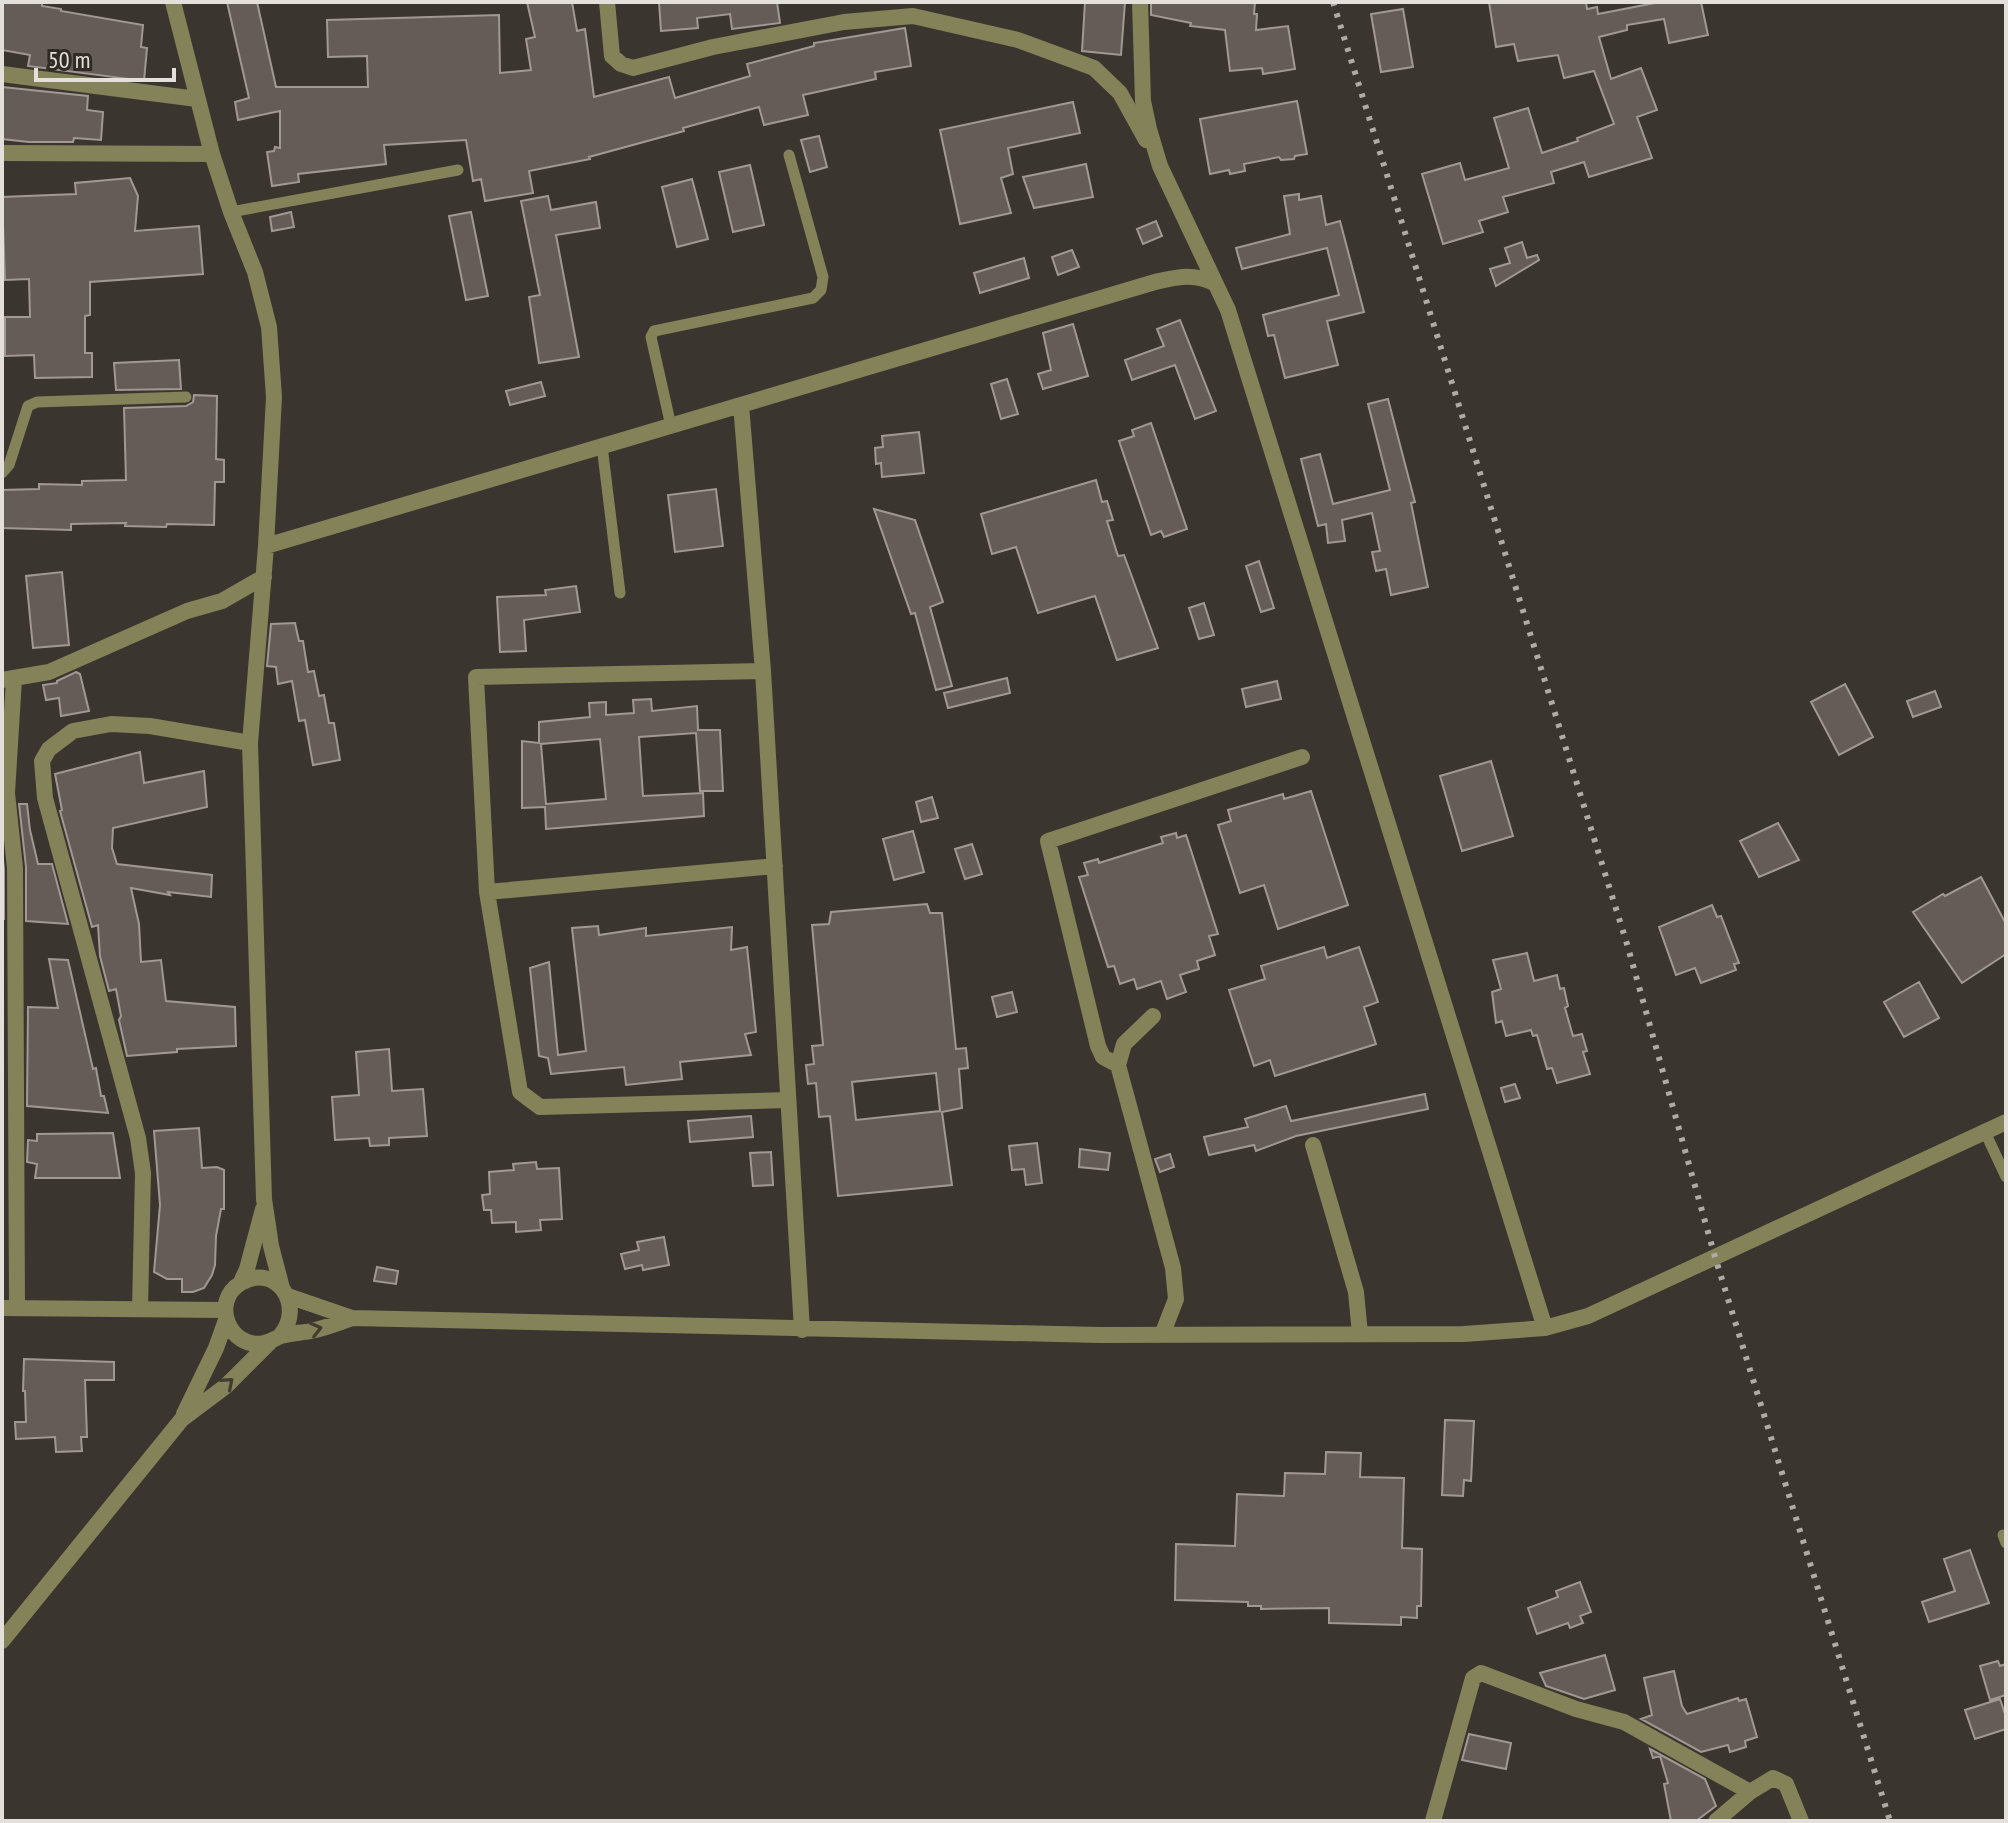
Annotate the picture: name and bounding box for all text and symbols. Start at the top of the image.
scale bar [36,32,174,82]
text: 50 m [48,44,90,75]
one-way arrow [309,1322,323,1339]
one-way arrow [219,1379,234,1393]

